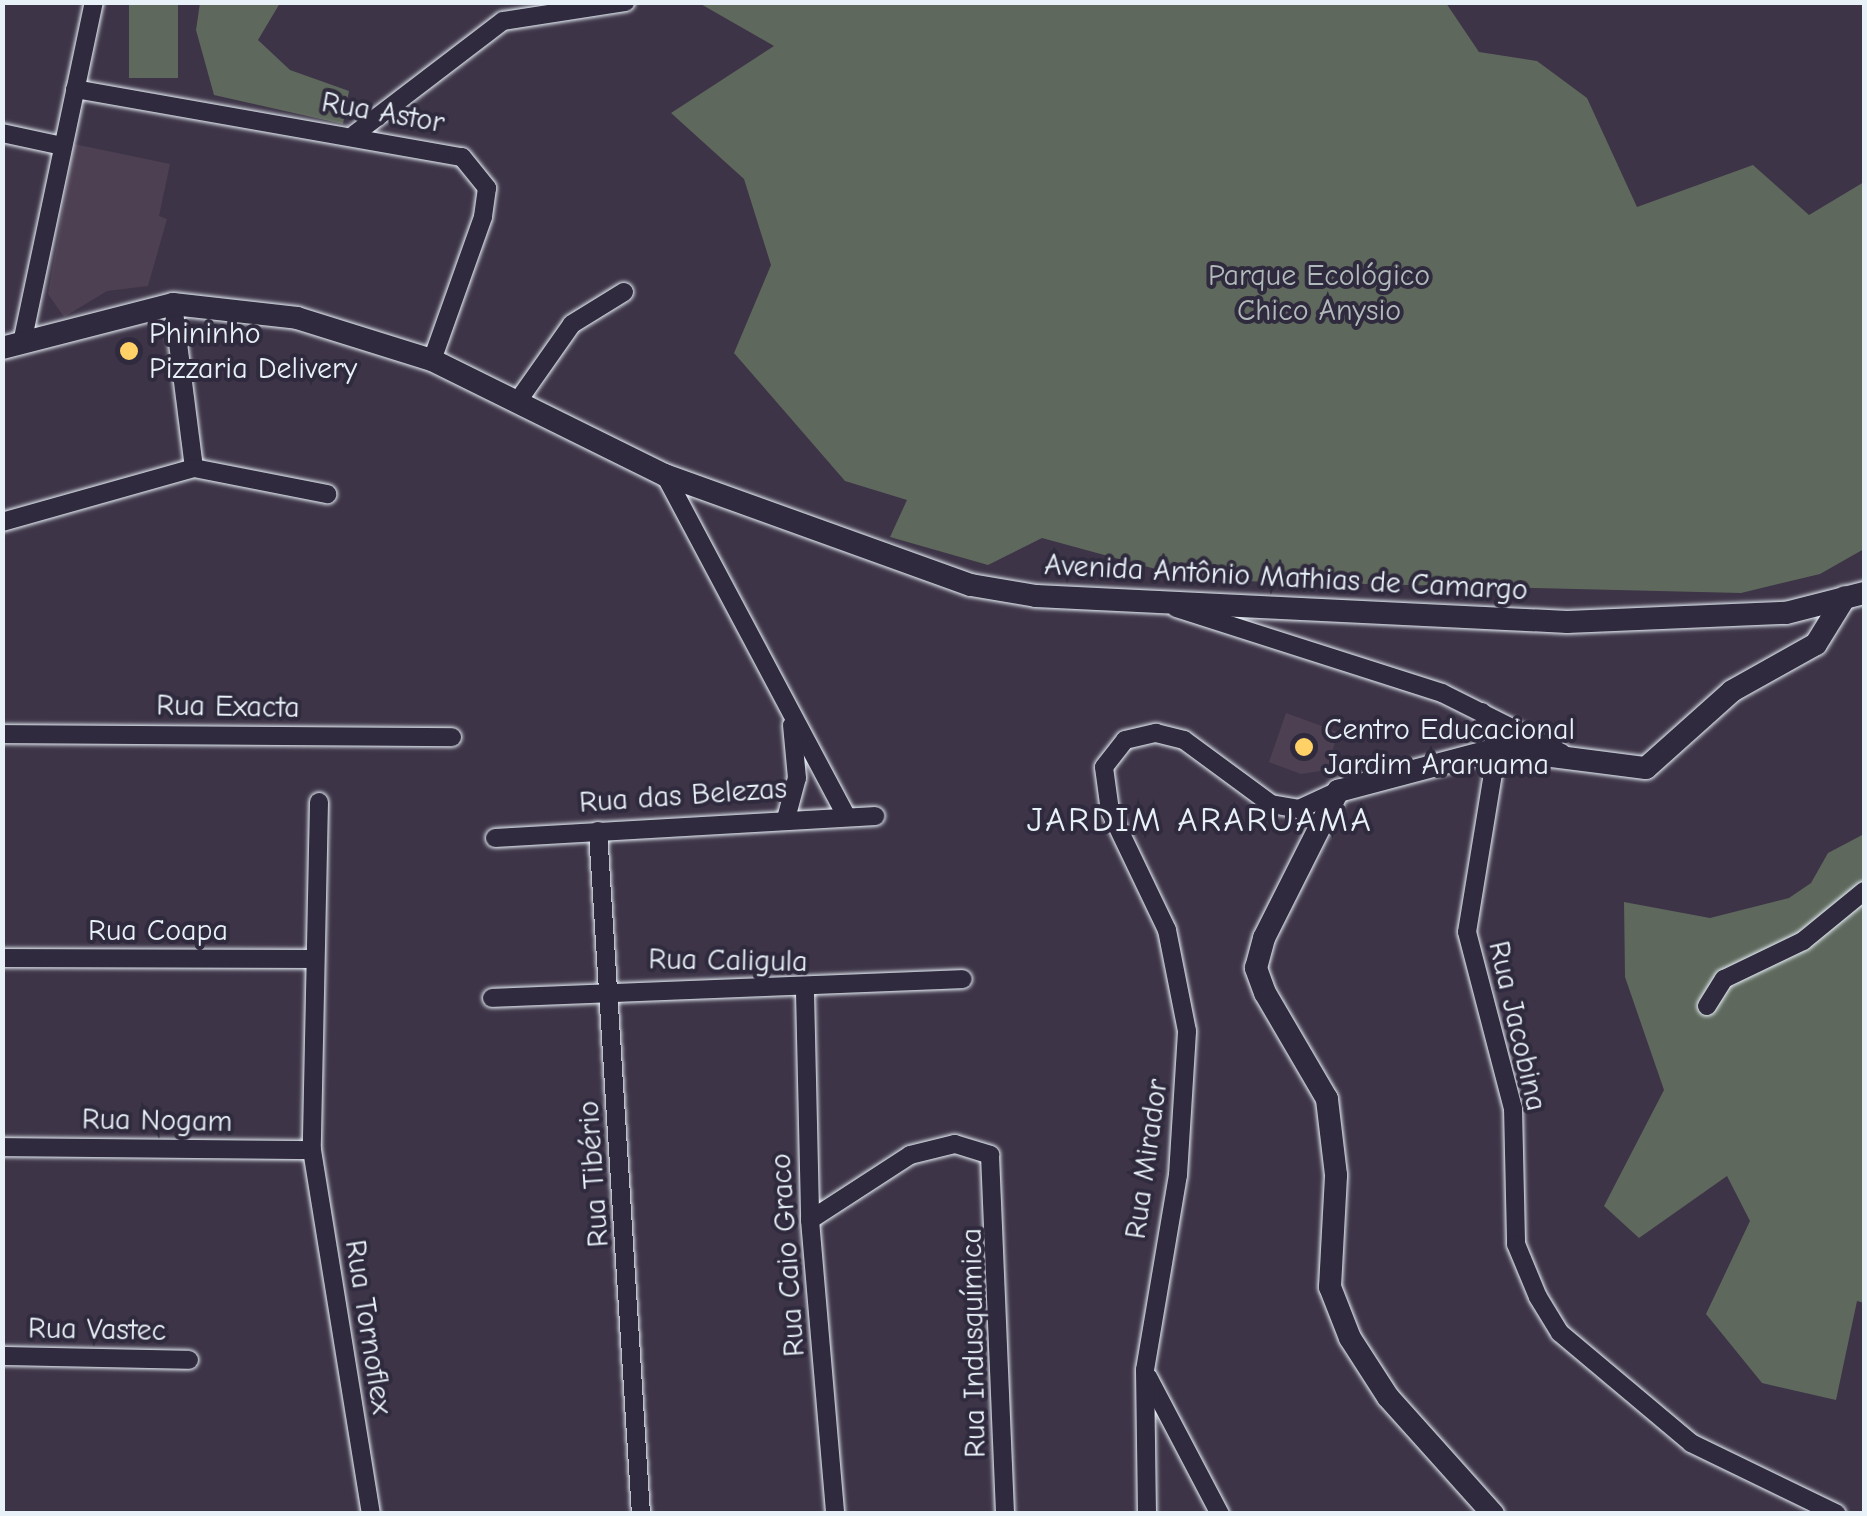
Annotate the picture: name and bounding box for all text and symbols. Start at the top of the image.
street label: Rua Astor [319,84,447,142]
park label: Parque Ecológico Chico Anysio [1208,258,1430,328]
place label: Phininho Pizzaria Delivery [149,316,357,386]
marker: Phininho Pizzaria Delivery [118,340,140,362]
street label: Avenida Antônio Mathias de Camargo [1043,547,1529,609]
street label: Rua Exacta [156,688,300,726]
place label: Centro Educacional Jardim Araruama [1324,712,1575,782]
marker: Centro Educacional Jardim Araruama [1293,736,1315,758]
street label: Rua das Belezas [578,771,788,821]
district label: JARDIM ARARUAMA [1027,799,1373,841]
street label: Rua Coapa [88,913,228,949]
street label: Rua Jacobina [1480,938,1554,1114]
street label: Rua Caligula [648,942,808,980]
street label: Rua Mirador [1118,1077,1176,1241]
street label: Rua Tibério [571,1099,617,1249]
street label: Rua Nogam [81,1102,233,1140]
street label: Rua Caio Graco [763,1152,813,1358]
street label: Rua Indusquímica [954,1228,994,1458]
street label: Rua Tornoflex [336,1237,400,1417]
street label: Rua Vastec [28,1311,166,1349]

